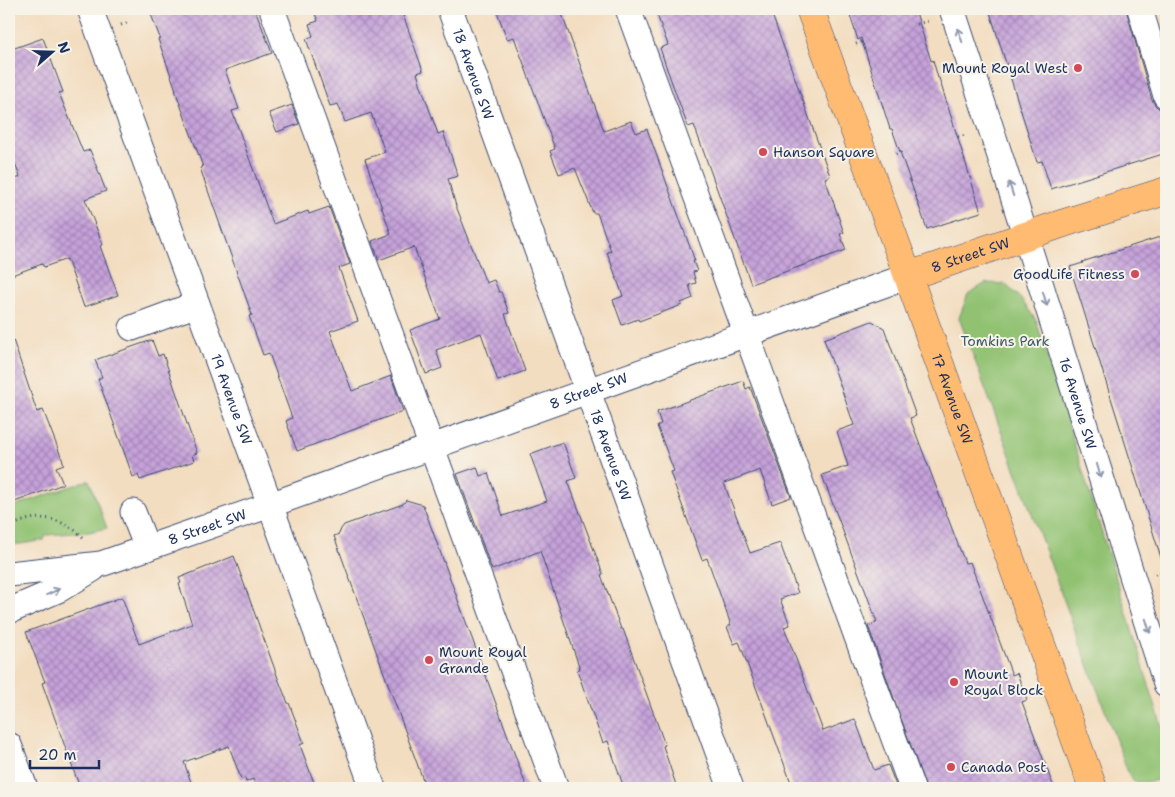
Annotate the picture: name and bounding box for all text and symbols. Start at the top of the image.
street label: 18 Avenue SW [449,26,498,122]
one-way arrow [955,27,965,43]
north arrow [28,28,78,78]
text: N [54,39,75,56]
place label: Mount Royal West [942,59,1068,77]
marker: Mount Royal West [1072,62,1084,74]
place label: Hanson Square [773,143,875,161]
marker: Hanson Square [757,146,769,158]
one-way arrow [1006,182,1015,197]
street label: 8 Street SW [929,233,1012,276]
place label: GoodLife Fitness [1013,265,1125,283]
marker: GoodLife Fitness [1129,268,1141,280]
one-way arrow [1041,290,1051,306]
park label: Tomkins Park [960,332,1050,350]
street label: 19 Avenue SW [207,351,256,447]
street label: 17 Avenue SW [928,351,977,447]
street label: 16 Avenue SW [1055,355,1101,452]
street label: 8 Street SW [547,368,630,413]
street label: 18 Avenue SW [586,407,636,503]
one-way arrow [1095,462,1105,478]
street label: 8 Street SW [166,505,249,549]
one-way arrow [45,586,60,596]
one-way arrow [1144,617,1153,633]
place label: Mount Royal Grande [439,643,527,677]
marker: Mount Royal Grande [423,654,435,666]
place label: Mount Royal Block [964,665,1043,699]
marker: Mount Royal Block [948,676,960,688]
scale bar [30,737,99,769]
text: 20 m [38,745,77,765]
place label: Canada Post [961,758,1046,776]
marker: Canada Post [945,761,957,773]

